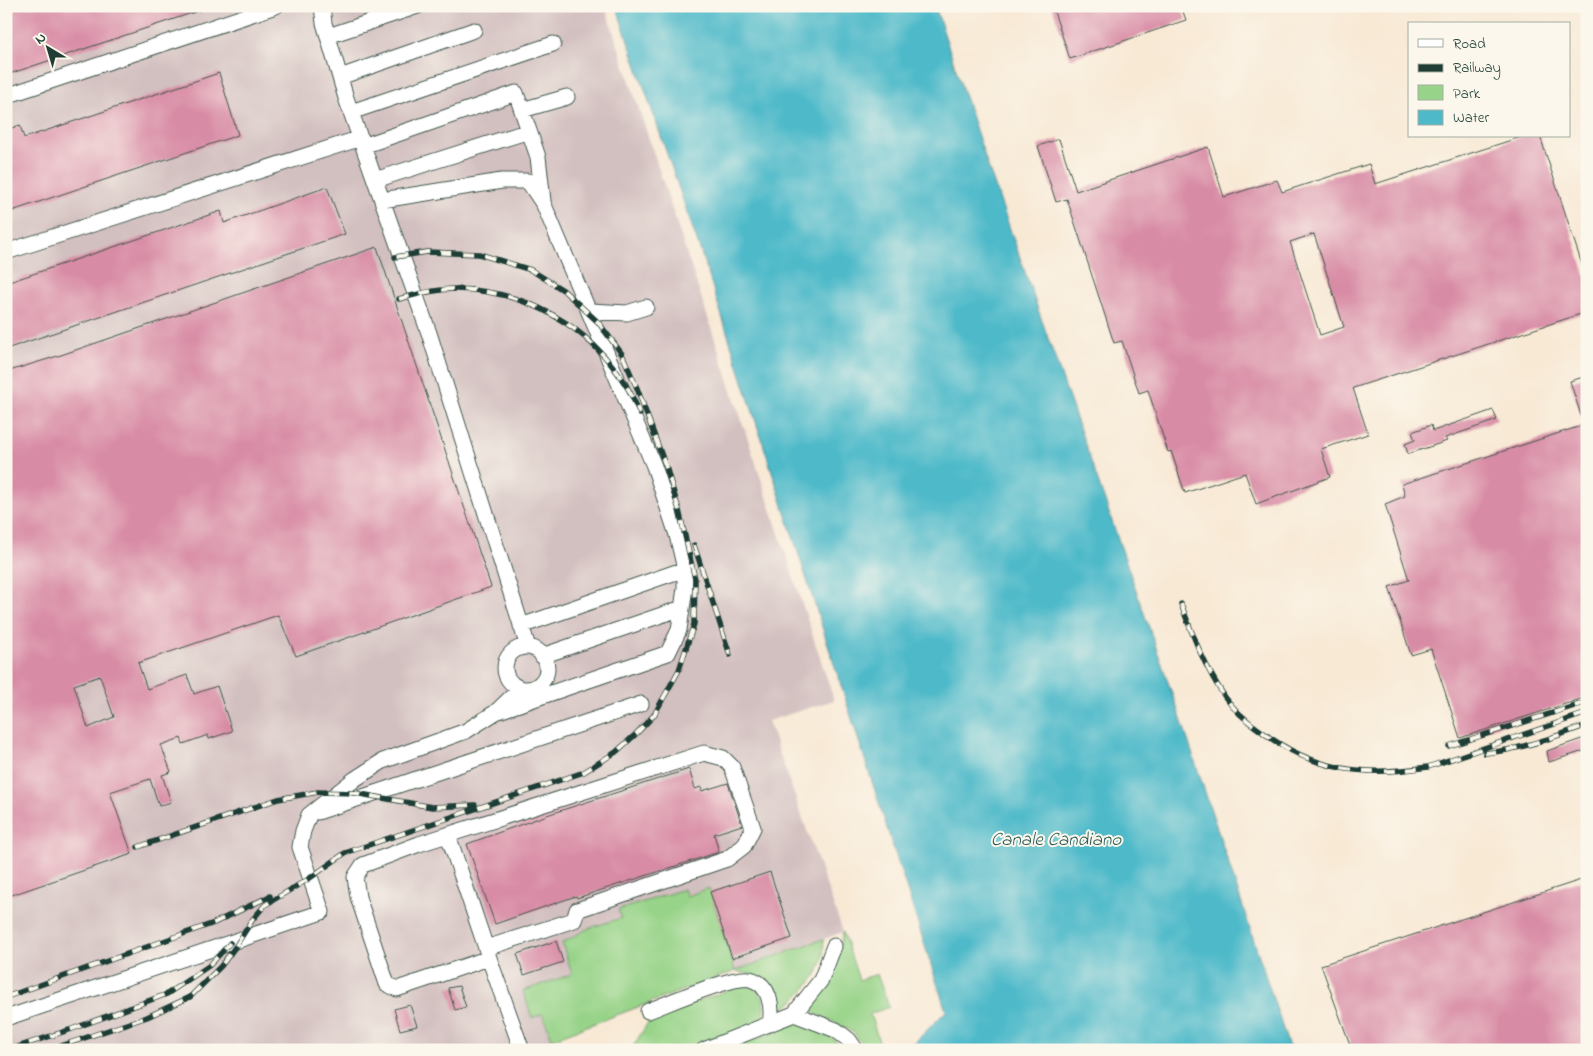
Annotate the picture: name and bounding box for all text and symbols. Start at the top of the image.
north arrow [22,22,72,72]
legend [1408,22,1570,138]
text: N [31,28,51,50]
text: Road [1453,33,1486,55]
text: Railway [1453,57,1501,80]
text: Park [1453,83,1481,105]
text: Water [1453,107,1489,129]
water label: Canale Candiano [991,827,1122,854]

